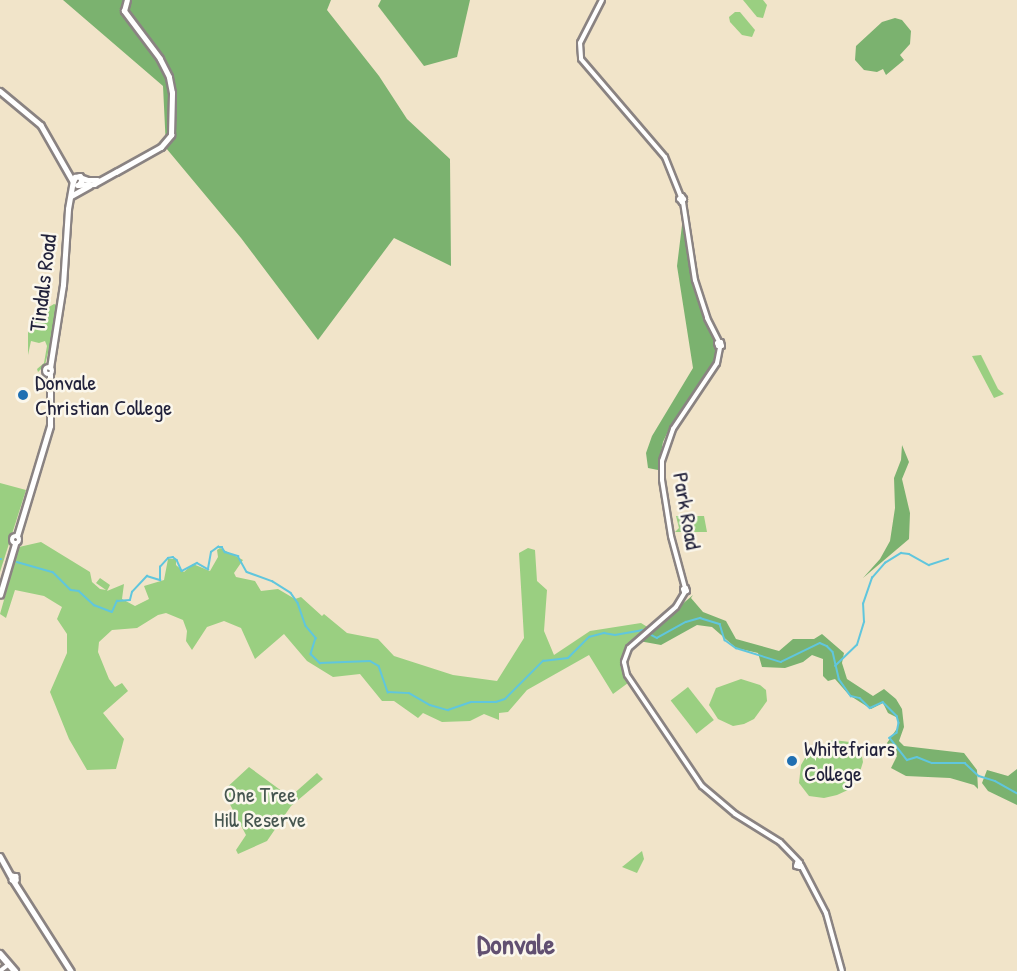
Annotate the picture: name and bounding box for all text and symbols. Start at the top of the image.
street label: Tindals Road [24,233,62,333]
place label: Donvale Christian College [35,369,172,420]
marker: Donvale Christian College [16,388,30,402]
street label: Park Road [667,470,707,552]
place label: Whitefriars College [804,735,895,786]
marker: Whitefriars College [785,754,799,768]
park label: One Tree Hill Reserve [214,781,306,832]
district label: Donvale [477,927,555,961]

